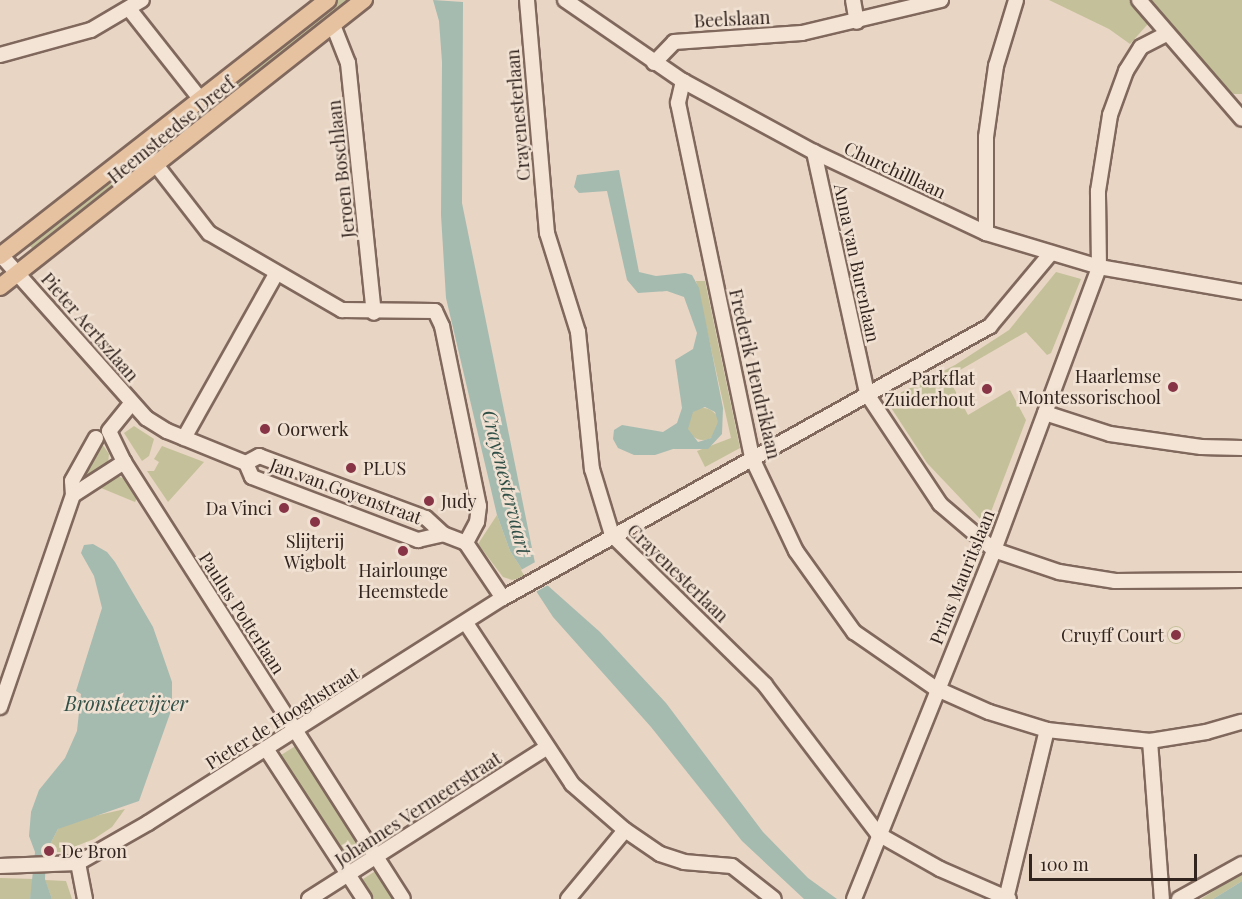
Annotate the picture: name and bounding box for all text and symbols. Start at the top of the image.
street label: Beelslaan [693,6,771,32]
street label: Crayenesterlaan [501,48,535,182]
street label: Heemsteedse Dreef [103,72,239,188]
street label: Jeroen Boschlaan [323,99,359,239]
street label: Churchilllaan [841,137,949,203]
street label: Anna van Burenlaan [830,181,884,345]
street label: Pieter Aertszlaan [37,268,143,386]
street label: Frederik Hendriklaan [725,287,785,461]
place label: Haarlemse Montessorischool [1018,366,1161,409]
place label: Parkflat Zuiderhout [884,368,975,410]
marker: Haarlemse Montessorischool [1166,380,1180,394]
marker: Parkflat Zuiderhout [980,382,994,396]
water label: Crayenestervaart [478,407,538,557]
place label: Oorwerk [277,418,349,440]
marker: Oorwerk [258,422,272,436]
street label: Jan van Goyenstraat [267,453,425,529]
place label: PLUS [363,457,406,479]
marker: PLUS [344,461,358,475]
place label: Judy [441,490,477,512]
marker: Judy [422,494,436,508]
place label: Da Vinci [205,497,272,519]
marker: Da Vinci [277,501,291,515]
street label: Prins Mauritslaan [925,506,999,648]
marker: Slijterij Wigbolt [308,515,322,529]
street label: Crayenesterlaan [623,519,733,627]
place label: Slijterij Wigbolt [284,531,346,574]
marker: Hairlounge Heemstede [396,544,410,558]
street label: Paulus Potterlaan [195,548,289,678]
place label: Hairlounge Heemstede [358,560,448,602]
place label: Cruyff Court [1061,624,1164,646]
marker: Cruyff Court [1169,628,1183,642]
street label: Pieter de Hooghstraat [201,662,363,774]
water label: Bronsteevijver [64,690,188,714]
street label: Johannes Vermeerstraat [331,747,505,871]
place label: De Bron [61,840,127,862]
scale bar [1032,842,1200,880]
marker: De Bron [42,844,56,858]
text: 100 m [1040,852,1089,876]

